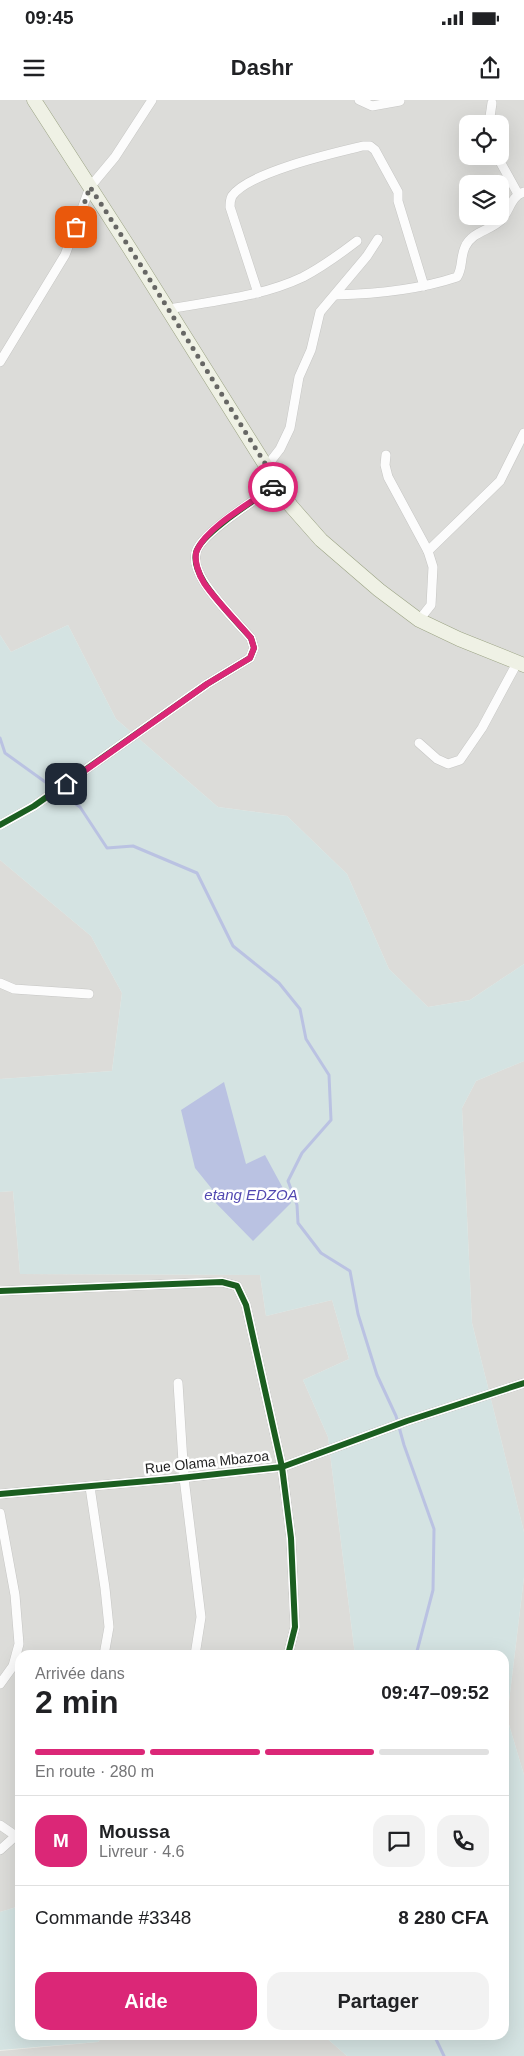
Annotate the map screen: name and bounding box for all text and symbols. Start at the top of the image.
text: 09:45 [25,7,74,28]
icon: menu [20,54,48,82]
icon: share [476,54,504,82]
text: Dashr [231,55,293,80]
map controls [459,115,509,225]
button: locate [459,115,509,165]
button: layers [459,175,509,225]
pin [55,206,97,248]
icon: bag [62,213,90,241]
courier [248,462,298,512]
icon: car [259,473,287,501]
pin [45,763,87,805]
icon: home [52,770,80,798]
water label: etang EDZOA [204,1186,298,1203]
street label: Rue Olama Mbazoa [144,1448,270,1476]
text: Arrivée dans [35,1665,125,1682]
text: 09:47–09:52 [381,1682,489,1703]
text: 2 min [35,1684,119,1720]
text: En route · 280 m [35,1763,154,1780]
button: chat [373,1815,425,1867]
button: phone [437,1815,489,1867]
text: Moussa [99,1821,170,1842]
text: M [53,1830,69,1851]
text: Livreur · 4.6 [99,1843,184,1860]
text: Commande #3348 [35,1907,191,1928]
text: 8 280 CFA [398,1907,489,1928]
button: Aide [35,1972,257,2030]
button: Partager [267,1972,489,2030]

